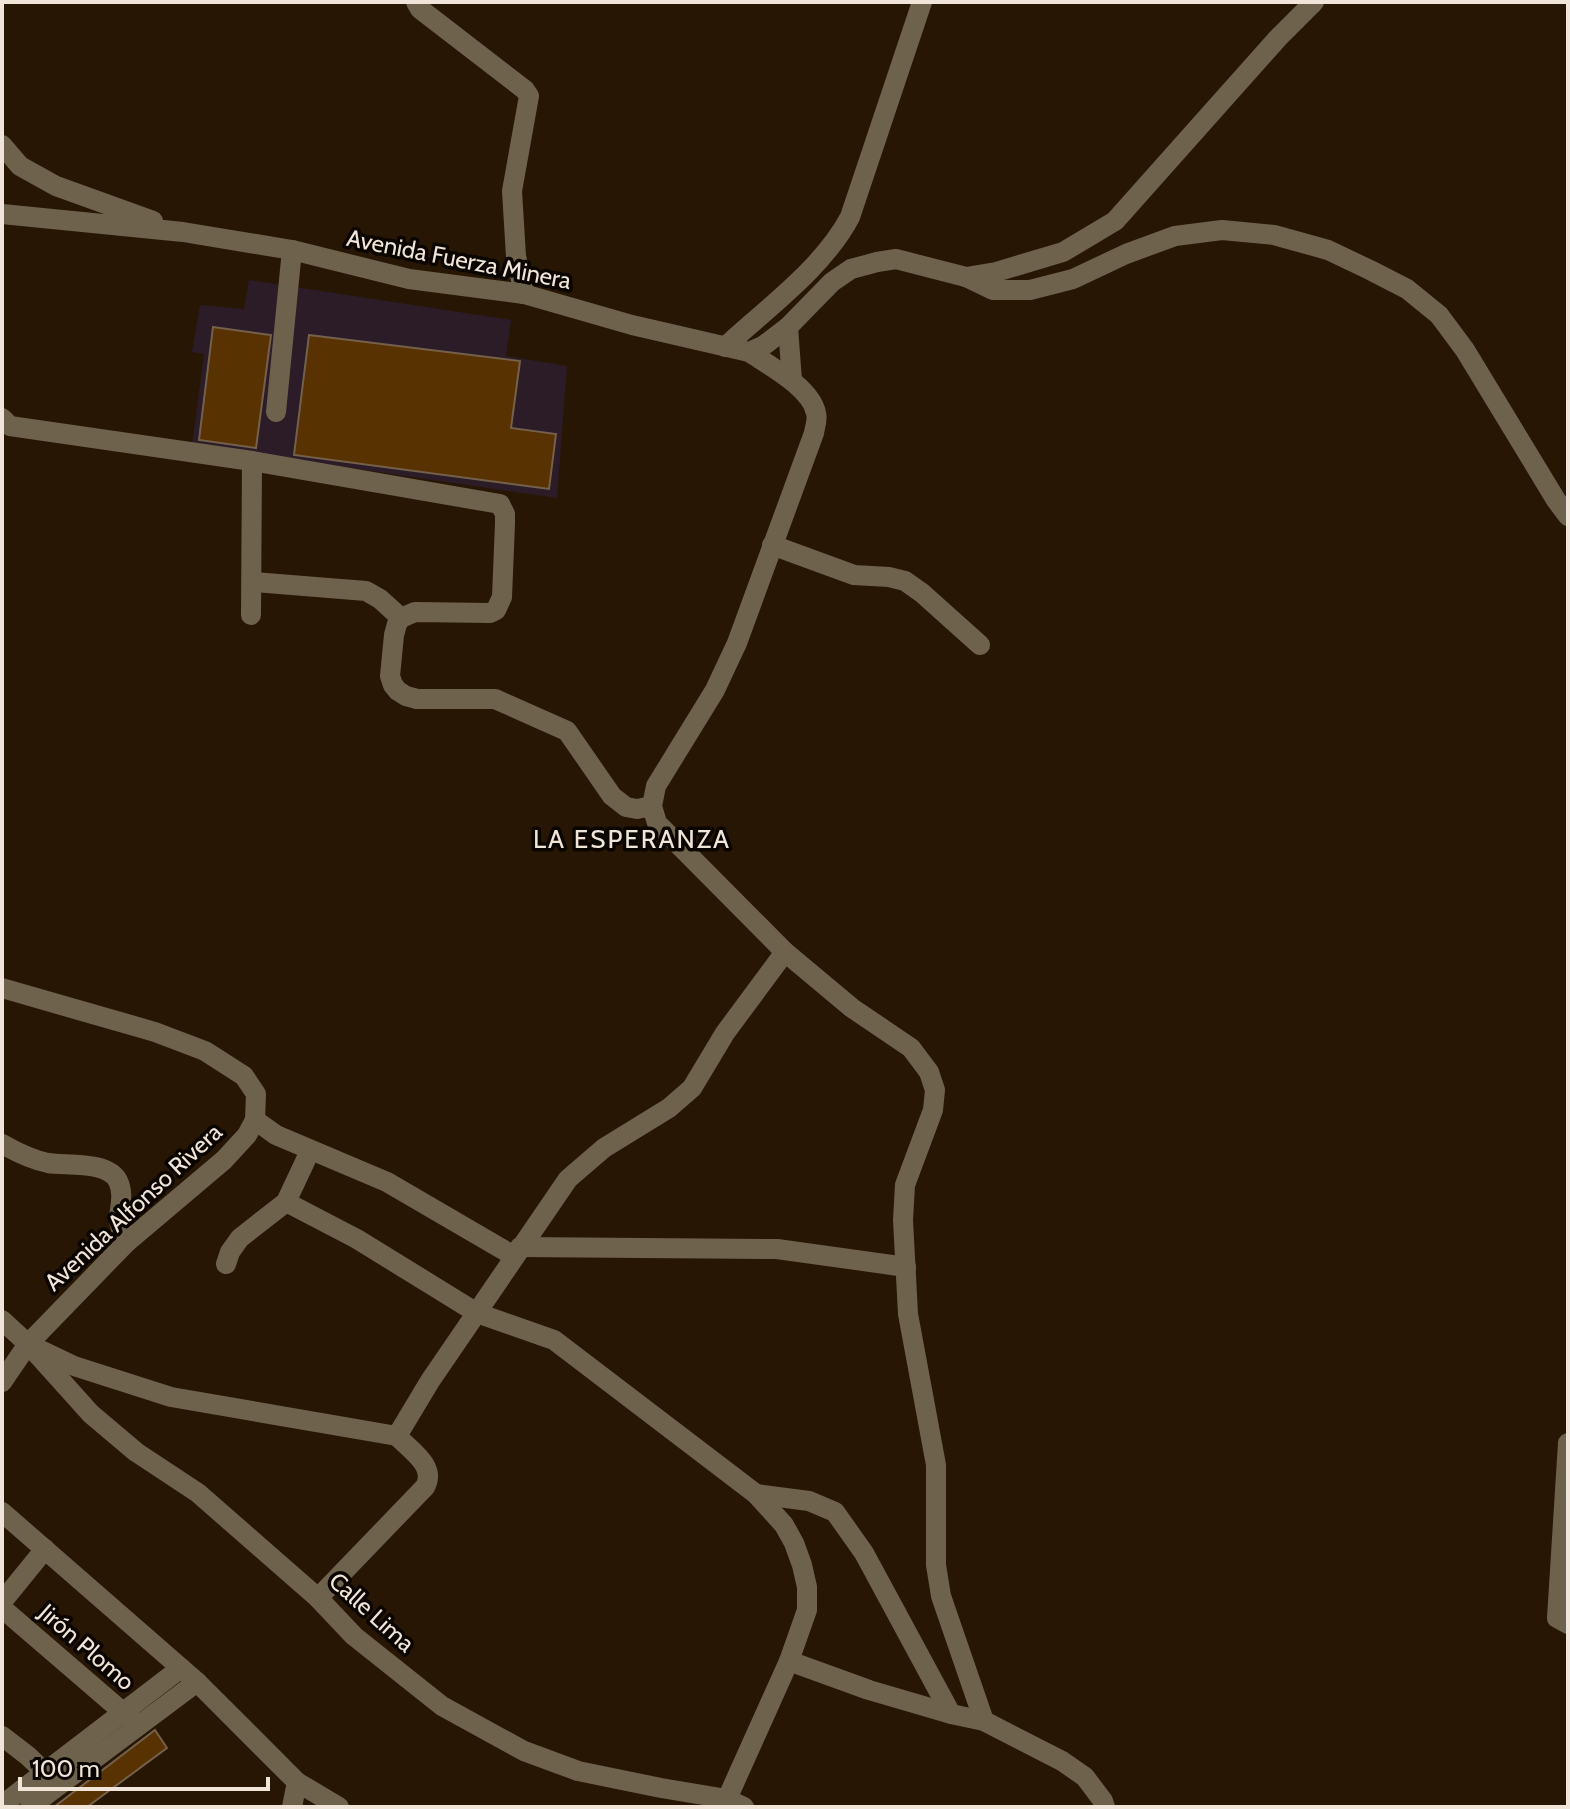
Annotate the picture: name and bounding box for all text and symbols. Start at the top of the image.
street label: Avenida Fuerza Minera [344,223,574,295]
district label: LA ESPERANZA [533,823,731,855]
street label: Avenida Alfonso Rivera [38,1117,228,1297]
street label: Calle Lima [323,1566,421,1658]
street label: Jirón Plomo [33,1597,141,1696]
scale bar [20,1741,268,1791]
text: 100 m [32,1754,100,1783]

